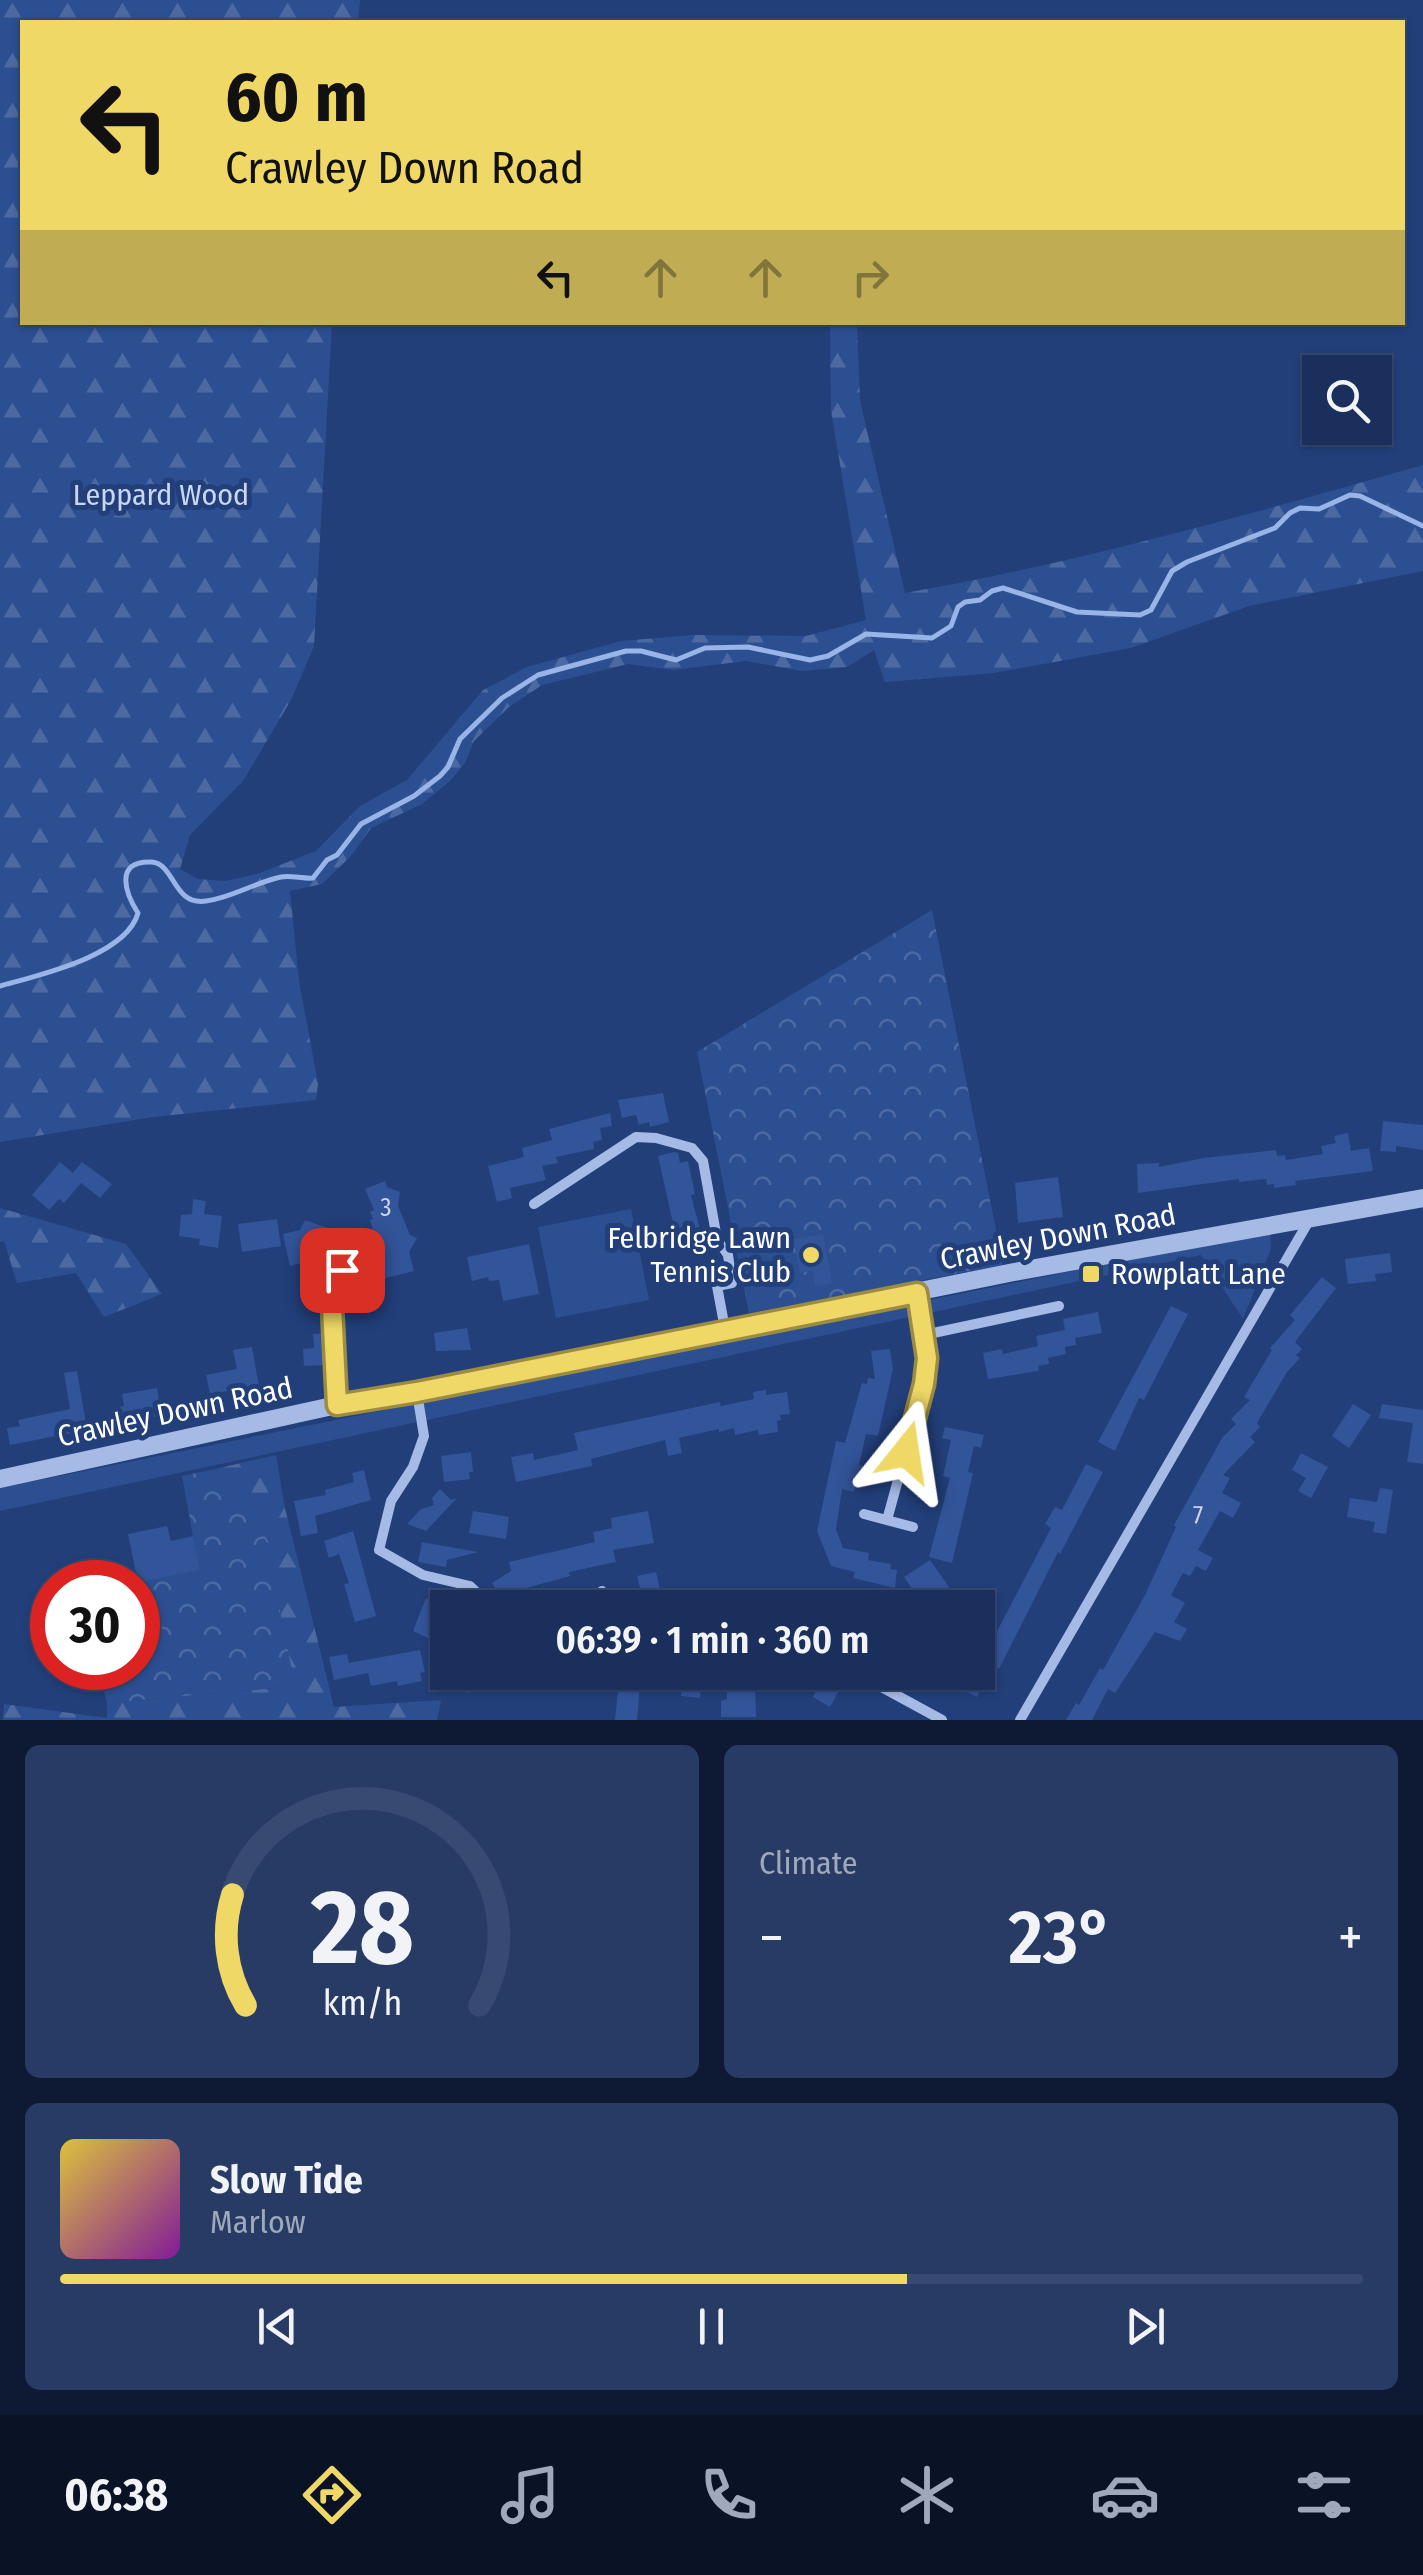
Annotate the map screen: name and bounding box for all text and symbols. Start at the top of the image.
text: 60 m [225,56,368,140]
icon: left [60,60,190,190]
text: Crawley Down Road [225,141,584,195]
icon: left [528,250,583,305]
icon: ahead [633,250,688,305]
icon: ahead [738,250,793,305]
icon: right [843,250,898,305]
map controls [1302,355,1392,445]
button: search [1302,355,1392,445]
park label: Leppard Wood [73,477,249,513]
house number: 3 [380,1193,392,1223]
street label: Crawley Down Road [937,1196,1179,1278]
place label: Felbridge Lawn Tennis Club [608,1220,791,1290]
pin [300,1228,385,1313]
icon: arrive [315,1243,370,1298]
marker: Felbridge Lawn Tennis Club [800,1244,822,1266]
place label: Rowplatt Lane [1111,1256,1286,1292]
marker: Rowplatt Lane [1080,1263,1102,1285]
street label: Crawley Down Road [54,1370,296,1454]
position arrow [854,1400,958,1504]
house number: 7 [1193,1501,1203,1531]
speed limit sign: 30 [30,1560,160,1690]
text: 06:39 · 1 min · 360 m [556,1617,869,1663]
text: Climate [759,1844,858,1882]
text: 28 [309,1866,414,1991]
text: 23° [1009,1893,1113,1983]
text: − [759,1905,784,1971]
text: + [1338,1905,1363,1971]
text: km/h [322,1982,402,2024]
text: Slow Tide [210,2157,363,2203]
text: Marlow [210,2203,306,2241]
icon: previous [250,2299,305,2354]
icon: pause [684,2299,739,2354]
icon: next [1118,2299,1173,2354]
icon: directions [297,2460,367,2530]
icon: music [495,2460,565,2530]
icon: phone [694,2460,764,2530]
icon: climate [892,2460,962,2530]
icon: car [1090,2460,1160,2530]
icon: filters [1289,2460,1359,2530]
text: 06:38 [64,2468,168,2522]

